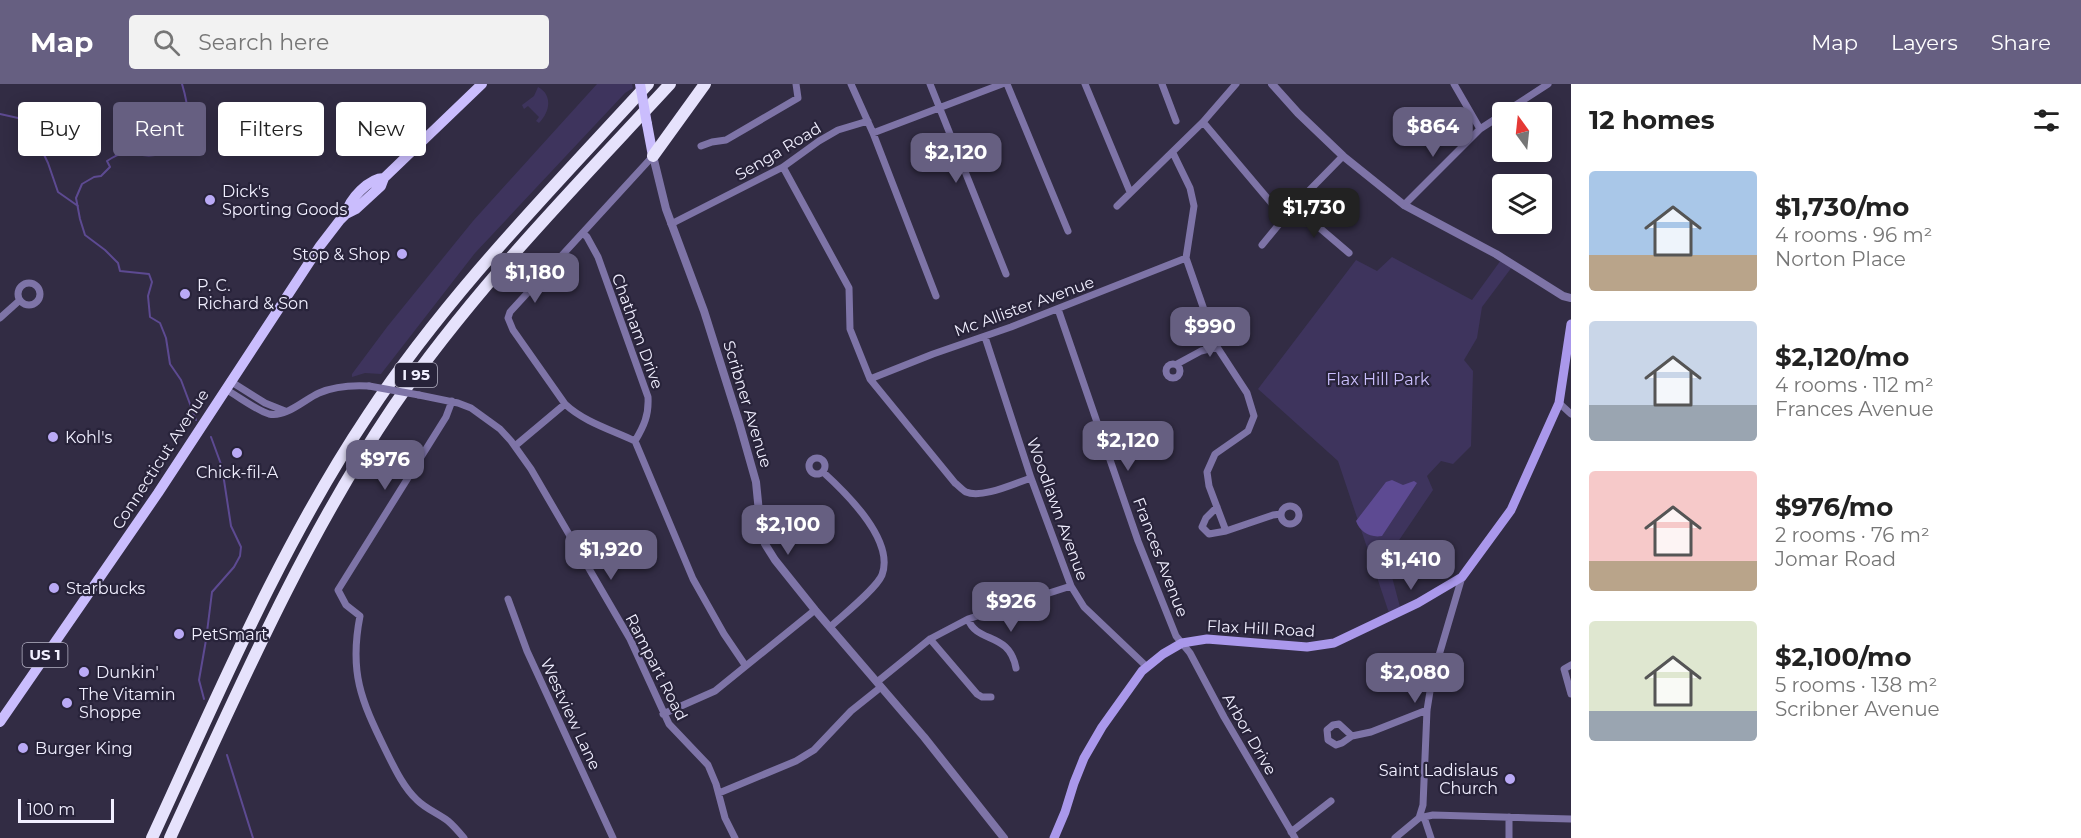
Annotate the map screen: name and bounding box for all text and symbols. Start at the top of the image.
search box [129,15,549,69]
text: Map [30,25,93,59]
icon: search [150,26,183,59]
text: Search here [198,29,329,56]
text: Map [1811,30,1858,55]
text: Layers [1891,30,1958,55]
text: Share [1991,30,2051,55]
chip: Buy [18,102,101,156]
chip: Rent [113,102,206,156]
chip: Filters [218,102,324,156]
chip: New [336,102,426,156]
north arrow [1492,102,1552,162]
map controls [1492,102,1552,234]
text: 12 homes [1589,104,1715,136]
icon: filters [2030,104,2063,137]
pin: $864 [1397,107,1469,158]
text: $864 [1407,114,1459,138]
street label: Senga Road [732,118,825,184]
pin: $2,120 [907,133,1005,184]
text: $2,120 [925,140,987,164]
button: layers [1492,174,1552,234]
place label: Dick's Sporting Goods [222,182,347,219]
pin: $1,730 [1265,188,1363,239]
text: $1,730/mo [1775,191,1909,223]
marker: Dick's Sporting Goods [203,193,217,207]
text: $1,730 [1283,195,1346,219]
icon: home [1637,195,1709,267]
text: 4 rooms · 96 m² [1775,223,1932,247]
place label: Stop & Shop [292,245,390,264]
marker: Stop & Shop [395,247,409,261]
text: Norton Place [1775,247,1906,271]
pin: $1,180 [486,253,584,304]
text: $1,180 [505,260,565,284]
street label: Chatham Drive [608,271,667,391]
street label: Mc Allister Avenue [952,272,1097,341]
place label: P. C. Richard & Son [197,276,309,313]
marker: P. C. Richard & Son [178,287,192,301]
pin: $990 [1174,307,1246,358]
text: $990 [1184,314,1236,338]
street label: Scribner Avenue [719,338,776,470]
text: $2,120/mo [1775,341,1909,373]
icon: home [1637,345,1709,417]
road number: I 95 [395,363,437,387]
park label: Flax Hill Park [1326,370,1430,389]
text: 4 rooms · 112 m² [1775,373,1934,397]
street label: Connecticut Avenue [108,386,213,533]
text: Frances Avenue [1775,397,1934,421]
pin: $2,120 [1079,421,1177,472]
place label: Kohl's [65,428,112,447]
text: $2,120 [1097,428,1159,452]
marker: Kohl's [46,430,60,444]
street label: Woodlawn Avenue [1023,435,1092,583]
pin: $976 [349,440,421,491]
marker: Chick-fil-A [230,446,244,460]
text: $976 [360,447,410,471]
place label: Chick-fil-A [196,463,279,482]
text: $976/mo [1775,491,1893,523]
street label: Frances Avenue [1129,495,1192,620]
icon: home [1637,495,1709,567]
pin: $2,100 [739,505,837,556]
text: $2,100 [756,512,820,536]
text: 2 rooms · 76 m² [1775,523,1930,547]
pin: $1,920 [562,530,660,581]
text: $1,920 [579,537,643,561]
pin: $1,410 [1362,540,1460,591]
text: $1,410 [1381,547,1441,571]
text: Jomar Road [1775,547,1896,571]
place label: Starbucks [66,579,146,598]
marker: Starbucks [47,581,61,595]
pin: $926 [975,582,1047,633]
text: $926 [986,589,1036,613]
street label: Rampart Road [621,611,692,724]
street label: Flax Hill Road [1206,616,1316,641]
place label: PetSmart [191,625,268,644]
marker: PetSmart [172,627,186,641]
text: $2,100/mo [1775,641,1912,673]
road number: US 1 [22,643,68,667]
icon: home [1637,645,1709,717]
pin: $2,080 [1366,653,1464,704]
street label: Westview Lane [536,655,605,773]
text: $2,080 [1380,660,1450,684]
place label: Dunkin' [96,663,159,682]
marker: Dunkin' [77,665,91,679]
text: 5 rooms · 138 m² [1775,673,1937,697]
place label: The Vitamin Shoppe [79,685,176,722]
street label: Arbor Drive [1219,690,1281,778]
marker: The Vitamin Shoppe [60,696,74,710]
text: Scribner Avenue [1775,697,1940,721]
place label: Burger King [35,739,133,758]
marker: Burger King [16,741,30,755]
place label: Saint Ladislaus Church [1379,761,1498,798]
marker: Saint Ladislaus Church [1503,772,1517,786]
scale bar [18,796,114,824]
text: 100 m [27,800,75,819]

